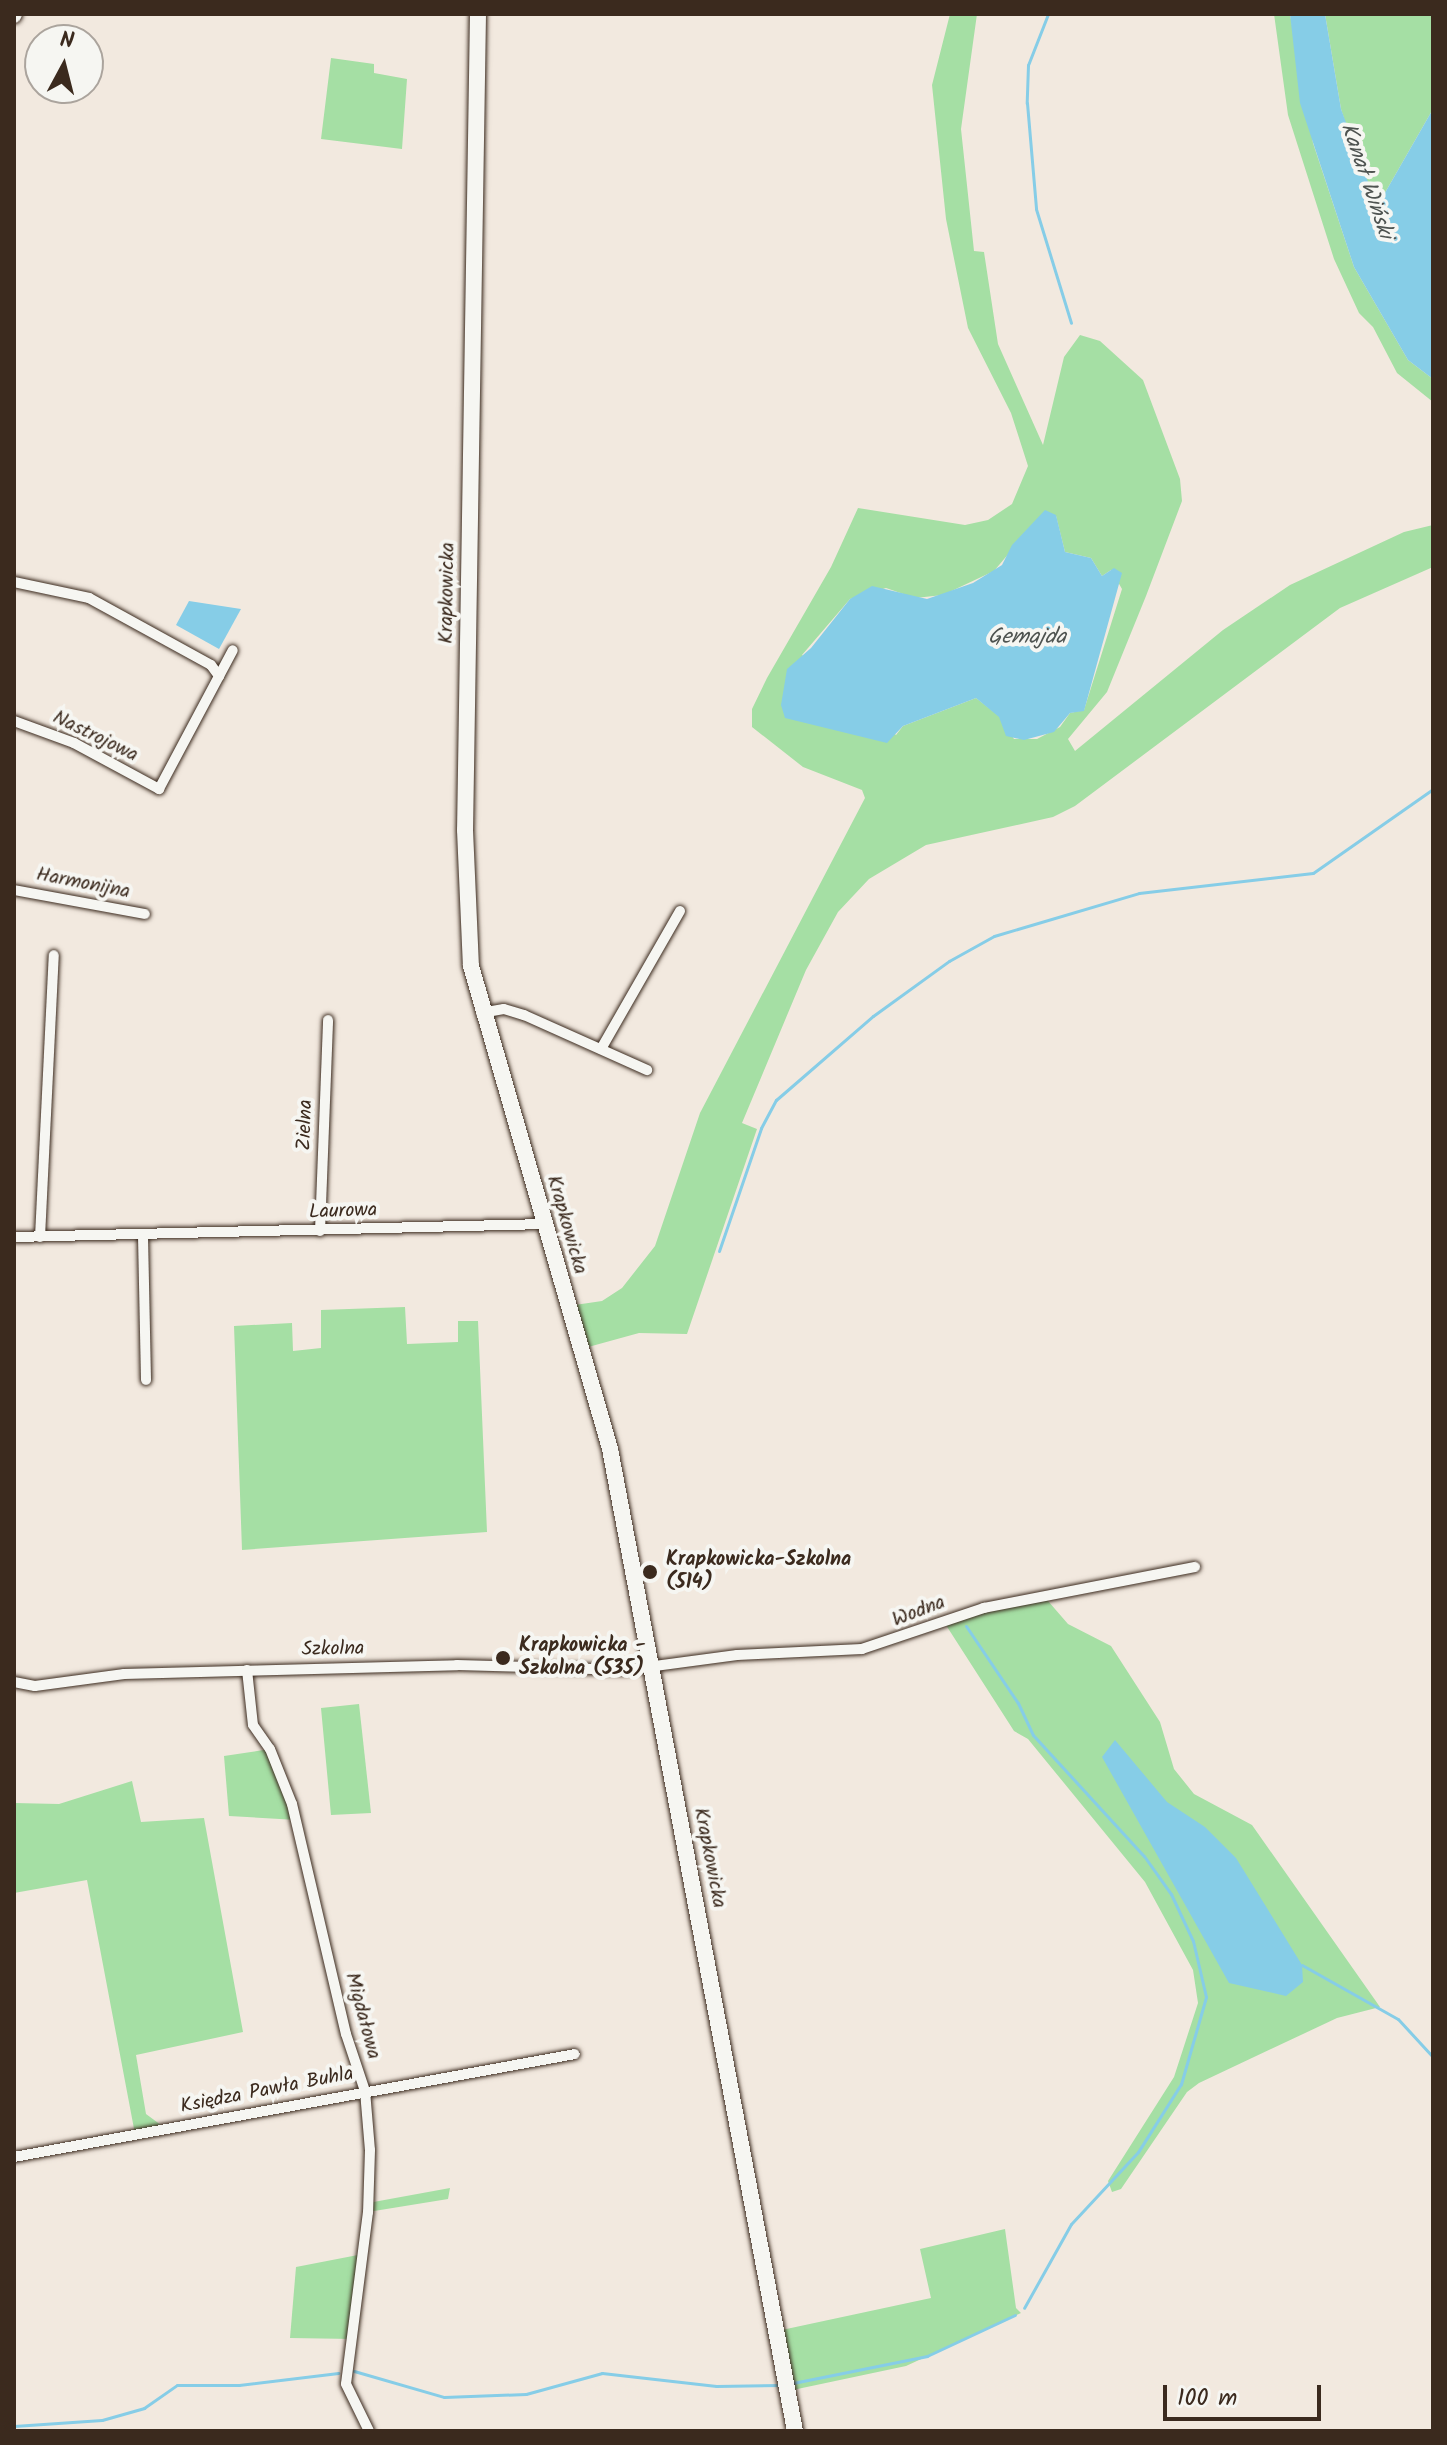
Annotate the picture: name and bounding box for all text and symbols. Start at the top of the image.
text: N [58,23,76,60]
north arrow [24,24,104,104]
water label: Kanał Wiński [1334,119,1398,243]
street label: Krapkowicka [435,542,461,644]
water label: Gemajda [988,625,1066,651]
street label: Nastrojowa [48,706,142,768]
street label: Harmonijna [34,863,132,905]
street label: Zielna [293,1099,319,1151]
street label: Krapkowicka [540,1173,592,1277]
street label: Laurowa [308,1199,378,1225]
place label: Krapkowicka-Szkolna (514) [666,1548,851,1595]
marker: Krapkowicka-Szkolna (514) [641,1563,659,1581]
street label: Wodna [889,1591,949,1633]
place label: Krapkowicka - Szkolna (535) [519,1634,646,1681]
street label: Szkolna [301,1637,365,1663]
marker: Krapkowicka - Szkolna (535) [494,1649,512,1667]
street label: Krapkowicka [688,1806,730,1910]
street label: Migdałowa [339,1970,385,2062]
street label: Księdza Pawła Buhla [178,2062,356,2120]
scale bar [1167,2369,1325,2419]
text: 100 m [1177,2379,1237,2418]

